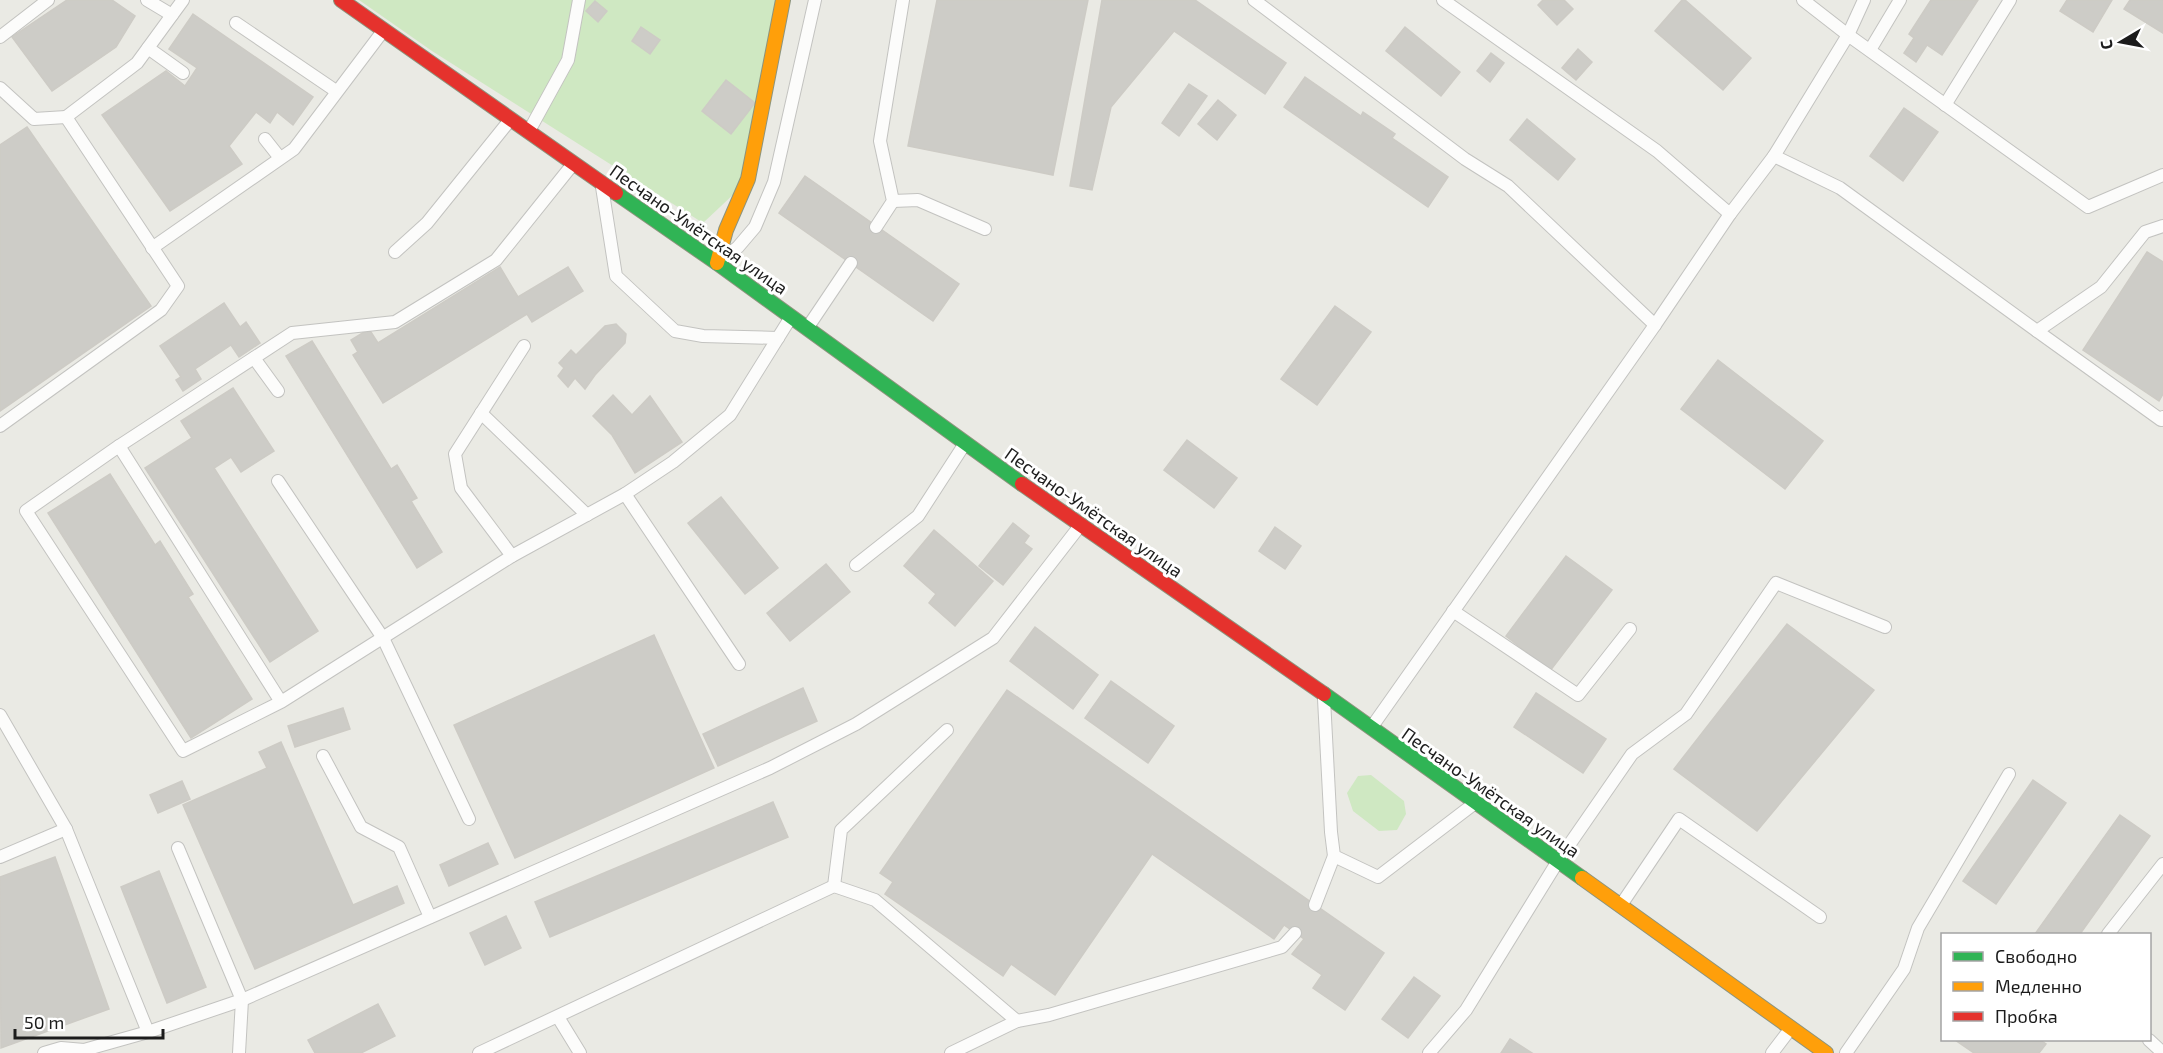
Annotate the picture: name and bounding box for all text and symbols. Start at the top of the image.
north arrow [2091,12,2151,72]
text: С [2096,38,2116,51]
street label: Песчано-Умётская улица [606,159,792,299]
street label: Песчано-Умётская улица [1001,442,1187,582]
street label: Песчано-Умётская улица [1398,722,1584,862]
legend [1941,933,2151,1041]
text: Свободно [1995,945,2077,967]
text: Медленно [1995,975,2082,997]
scale bar [15,1002,164,1040]
text: Пробка [1995,1005,2058,1027]
text: 50 m [24,1011,64,1033]

